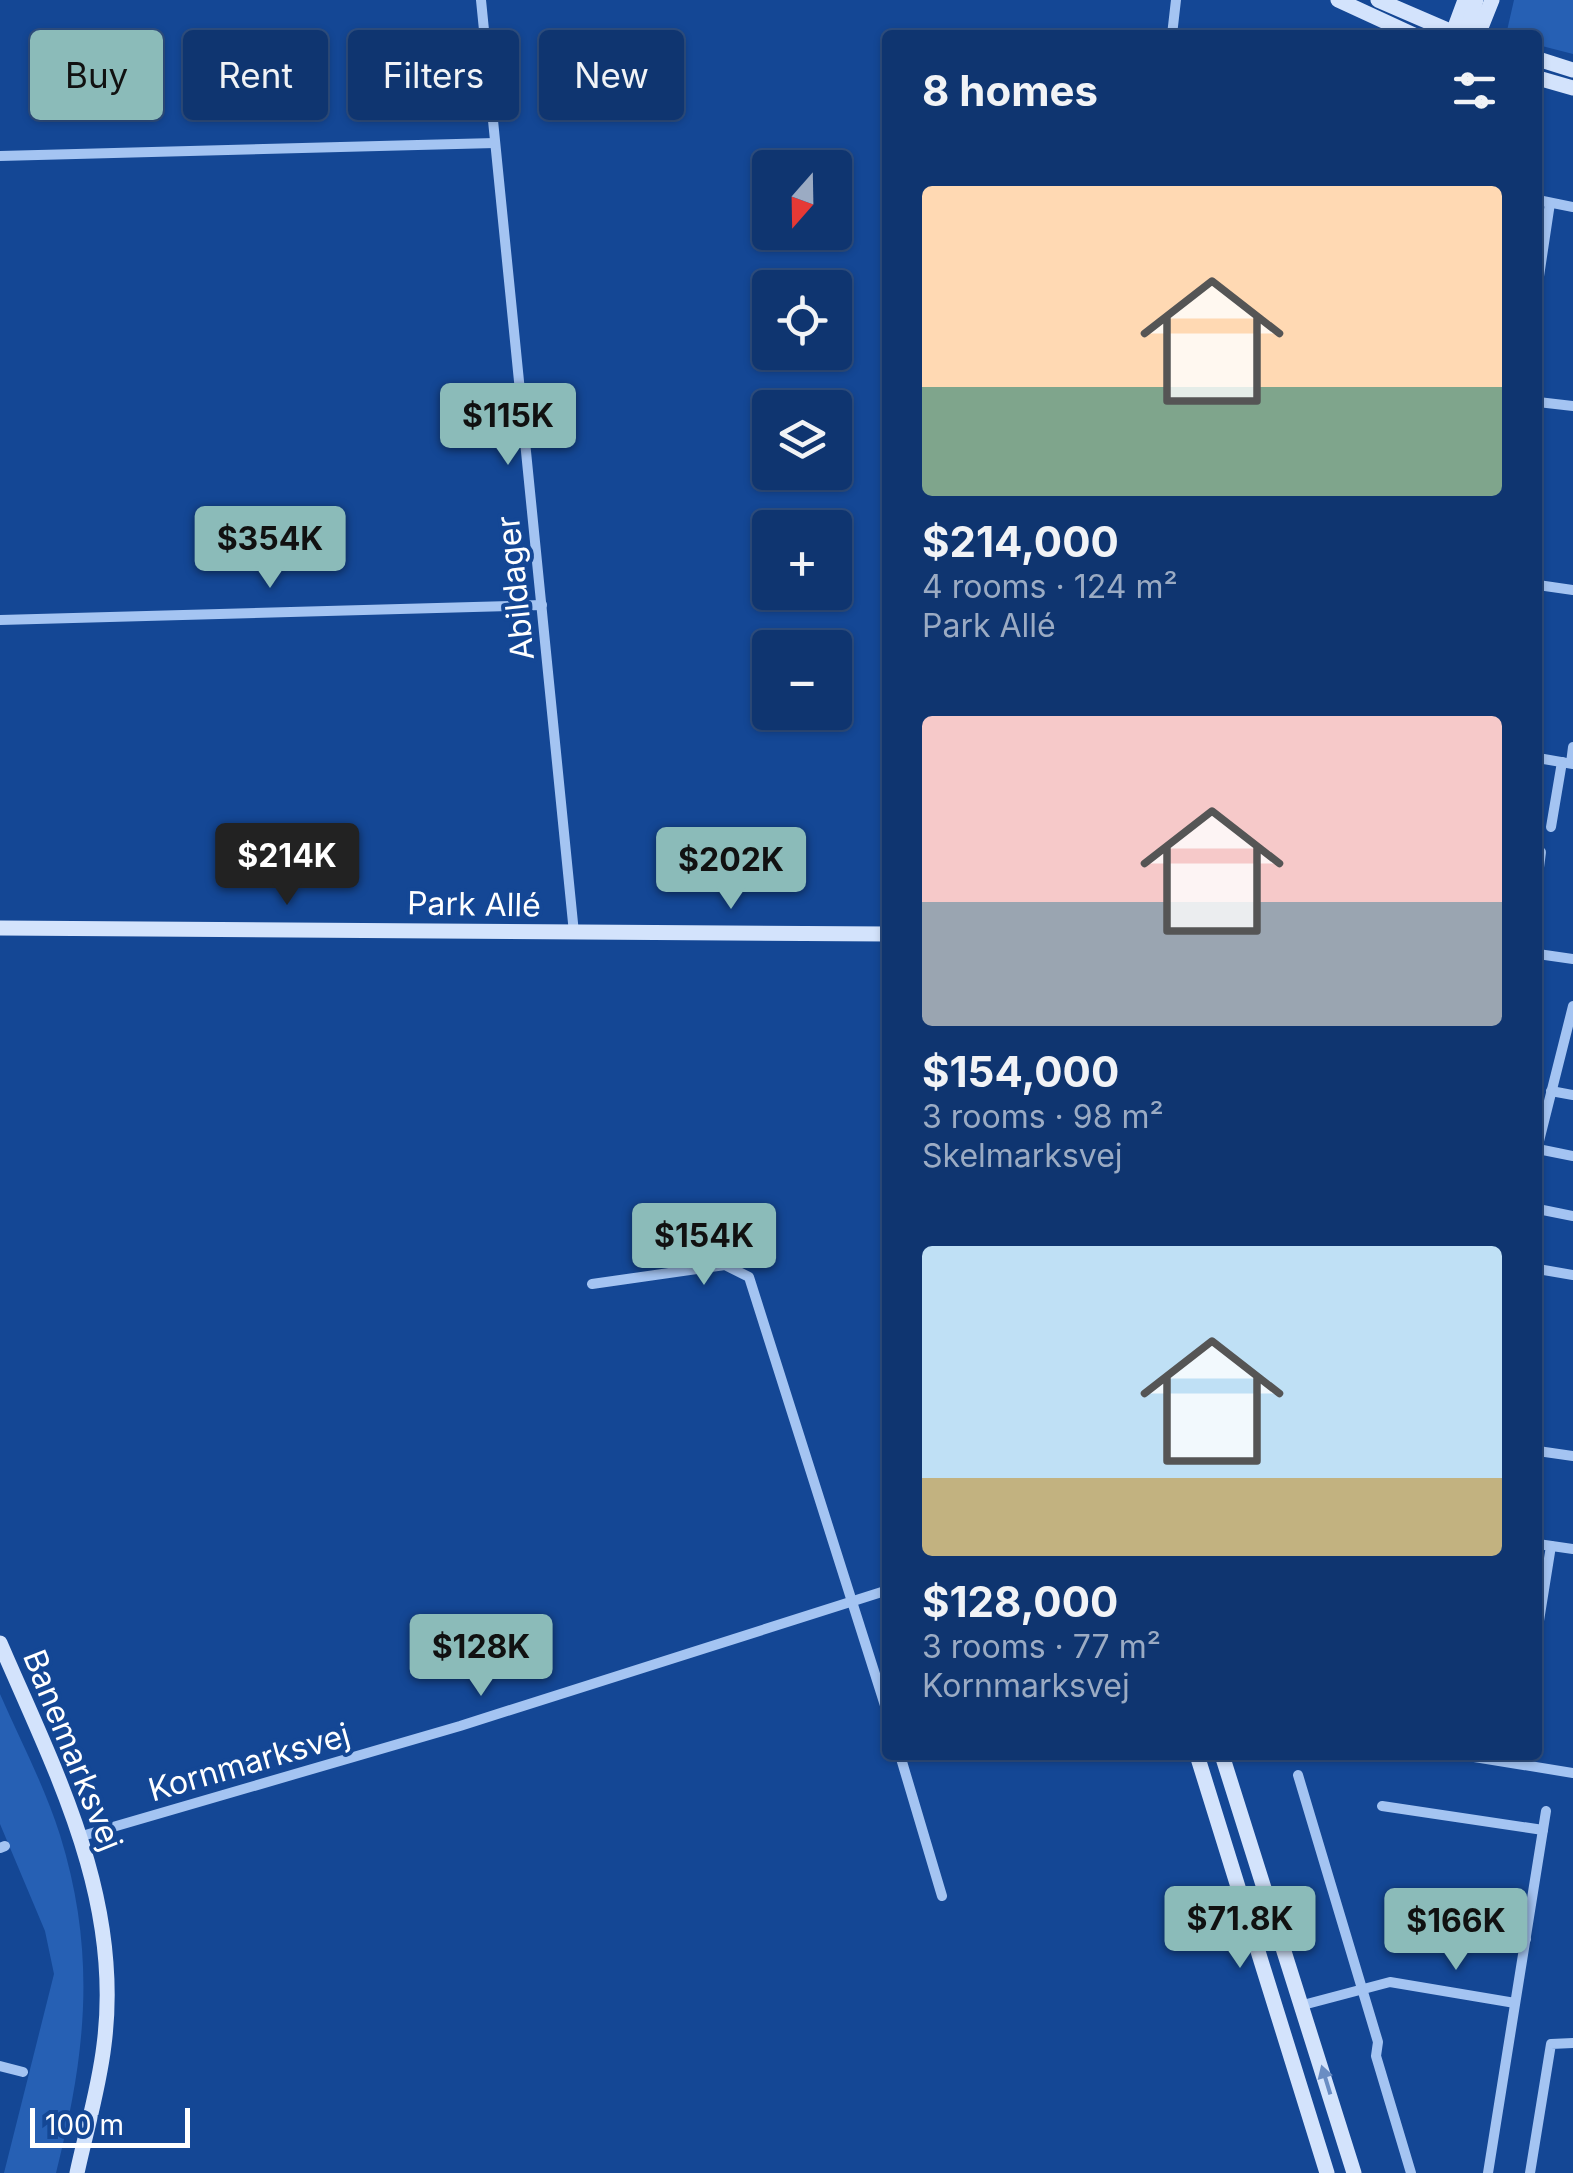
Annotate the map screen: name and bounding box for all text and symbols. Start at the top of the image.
chip: Buy [30,30,163,120]
chip: Rent [183,30,328,120]
chip: Filters [348,30,519,120]
chip: New [539,30,684,120]
icon: filters [1447,63,1502,118]
text: 8 homes [922,65,1098,116]
north arrow [752,150,852,250]
map controls [752,150,852,730]
icon: home [1122,251,1302,431]
button: locate [752,270,852,370]
pin: $115K [438,383,578,468]
button: layers [752,390,852,490]
text: $115K [462,396,554,435]
pin: $354K [200,506,340,591]
button: + [752,510,852,610]
street label: Abildager [488,514,542,662]
text: $214,000 [922,516,1119,567]
text: $354K [217,519,323,558]
text: 4 rooms · 124 m² [922,567,1178,606]
text: Park Allé [922,606,1056,645]
button: − [752,630,852,730]
icon: home [1122,781,1302,961]
pin: $214K [217,823,357,908]
pin: $202K [661,827,801,912]
text: $214K [237,836,337,875]
text: $202K [678,840,784,879]
street label: Park Allé [407,883,541,925]
text: $154,000 [922,1046,1119,1097]
text: 3 rooms · 98 m² [922,1097,1164,1136]
text: Skelmarksvej [922,1136,1123,1175]
pin: $154K [634,1203,774,1288]
text: $154K [654,1216,754,1255]
icon: home [1122,1311,1302,1491]
text: $128,000 [922,1576,1118,1627]
pin: $128K [411,1614,551,1699]
text: $128K [432,1627,530,1666]
text: 3 rooms · 77 m² [922,1627,1161,1666]
street label: Banemarksvej [15,1644,131,1856]
text: Kornmarksvej [922,1666,1130,1705]
street label: Kornmarksvej [144,1715,354,1809]
pin: $71.8K [1159,1886,1321,1971]
pin: $166K [1386,1888,1526,1973]
text: $71.8K [1187,1899,1293,1938]
text: $166K [1406,1901,1506,1940]
one-way arrow [1317,2064,1332,2094]
scale bar [30,2103,190,2148]
text: 100 m [45,2108,124,2142]

